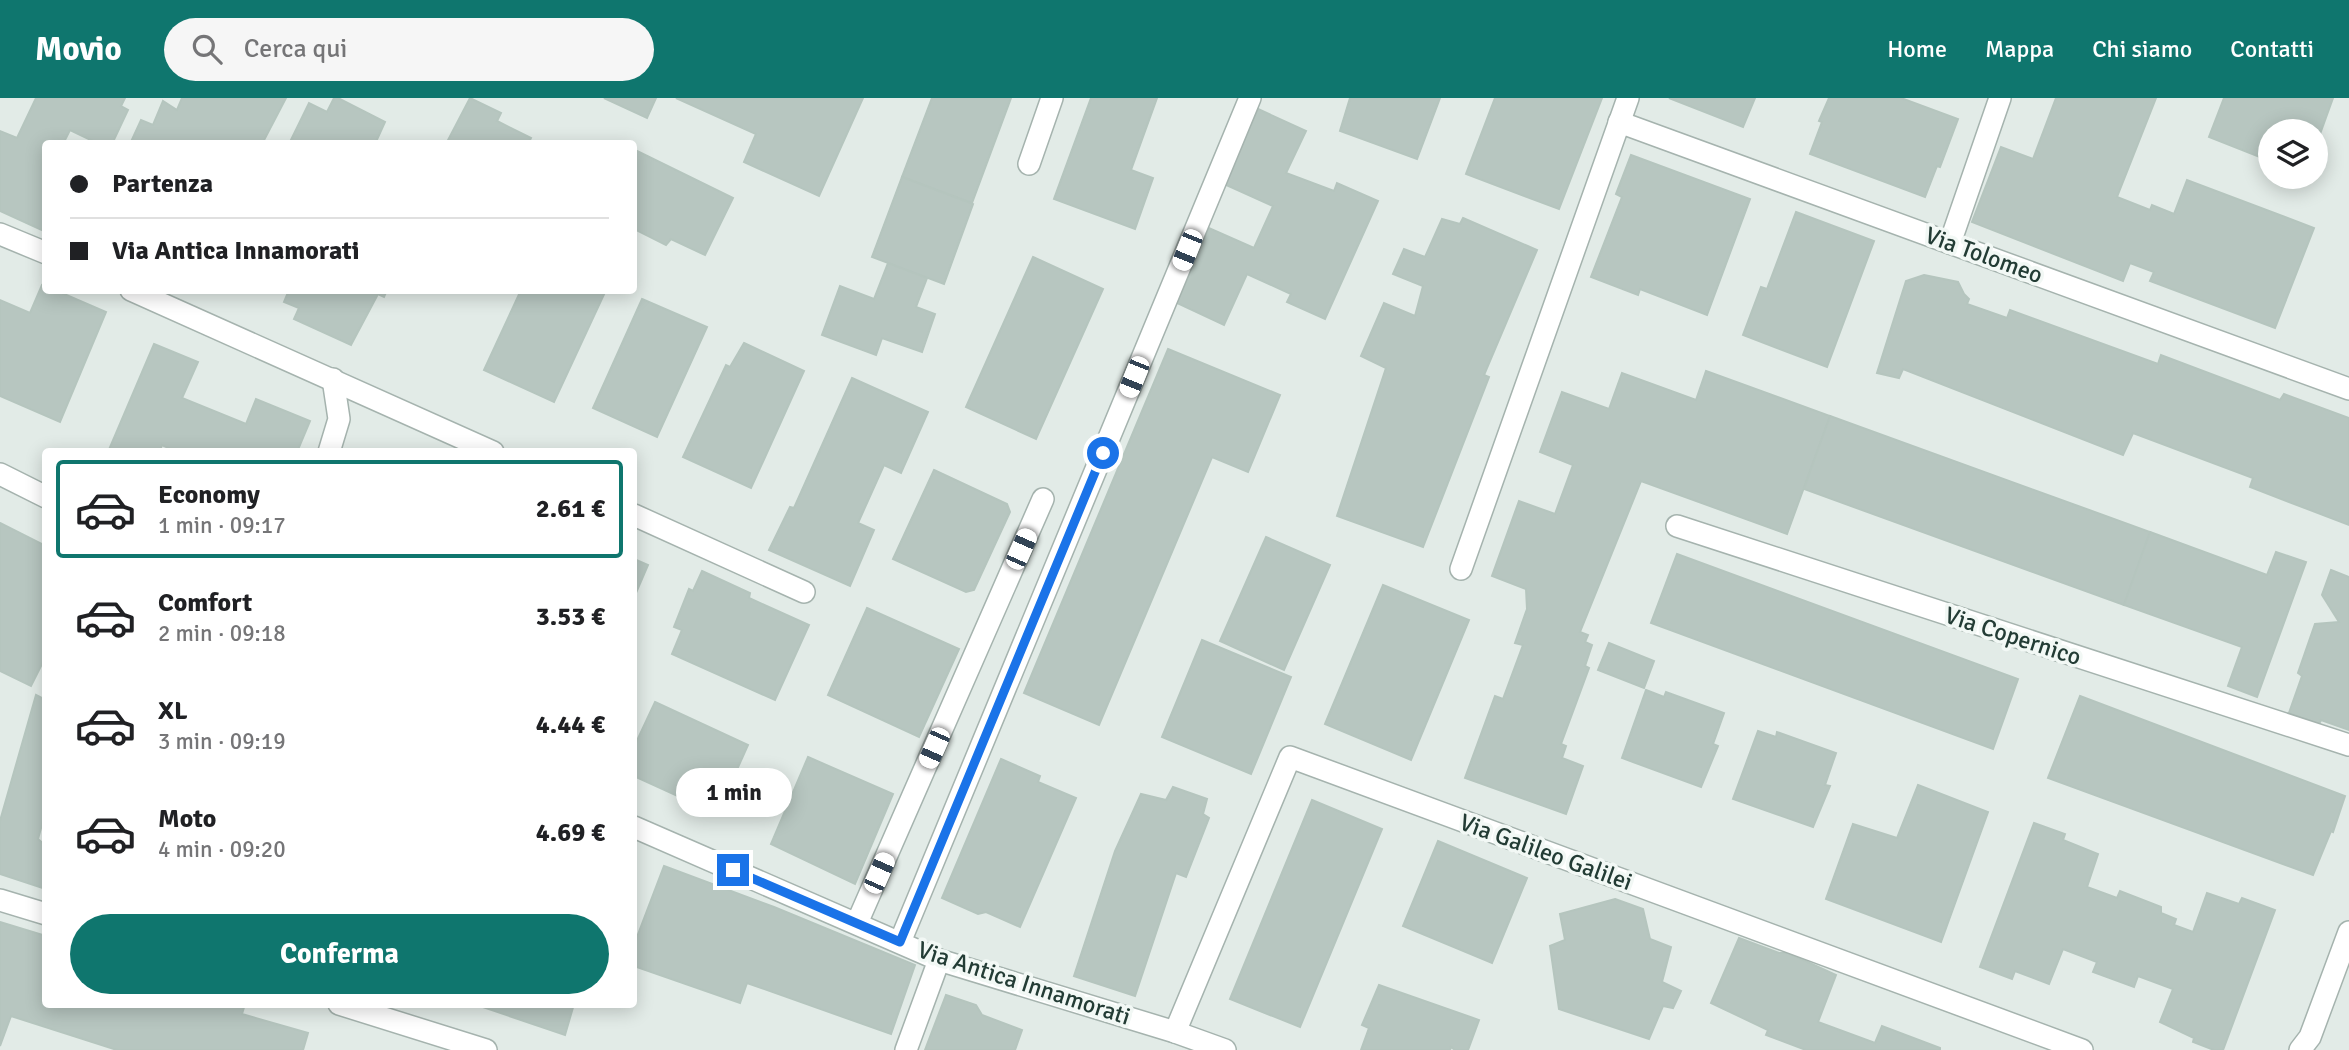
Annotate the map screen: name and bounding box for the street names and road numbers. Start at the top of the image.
street label: Via Tolomeo [1921,220,2047,290]
street label: Via Copernico [1941,600,2085,672]
street label: Via Galileo Galilei [1455,807,1637,897]
street label: Via Antica Innamorati [914,934,1134,1032]

